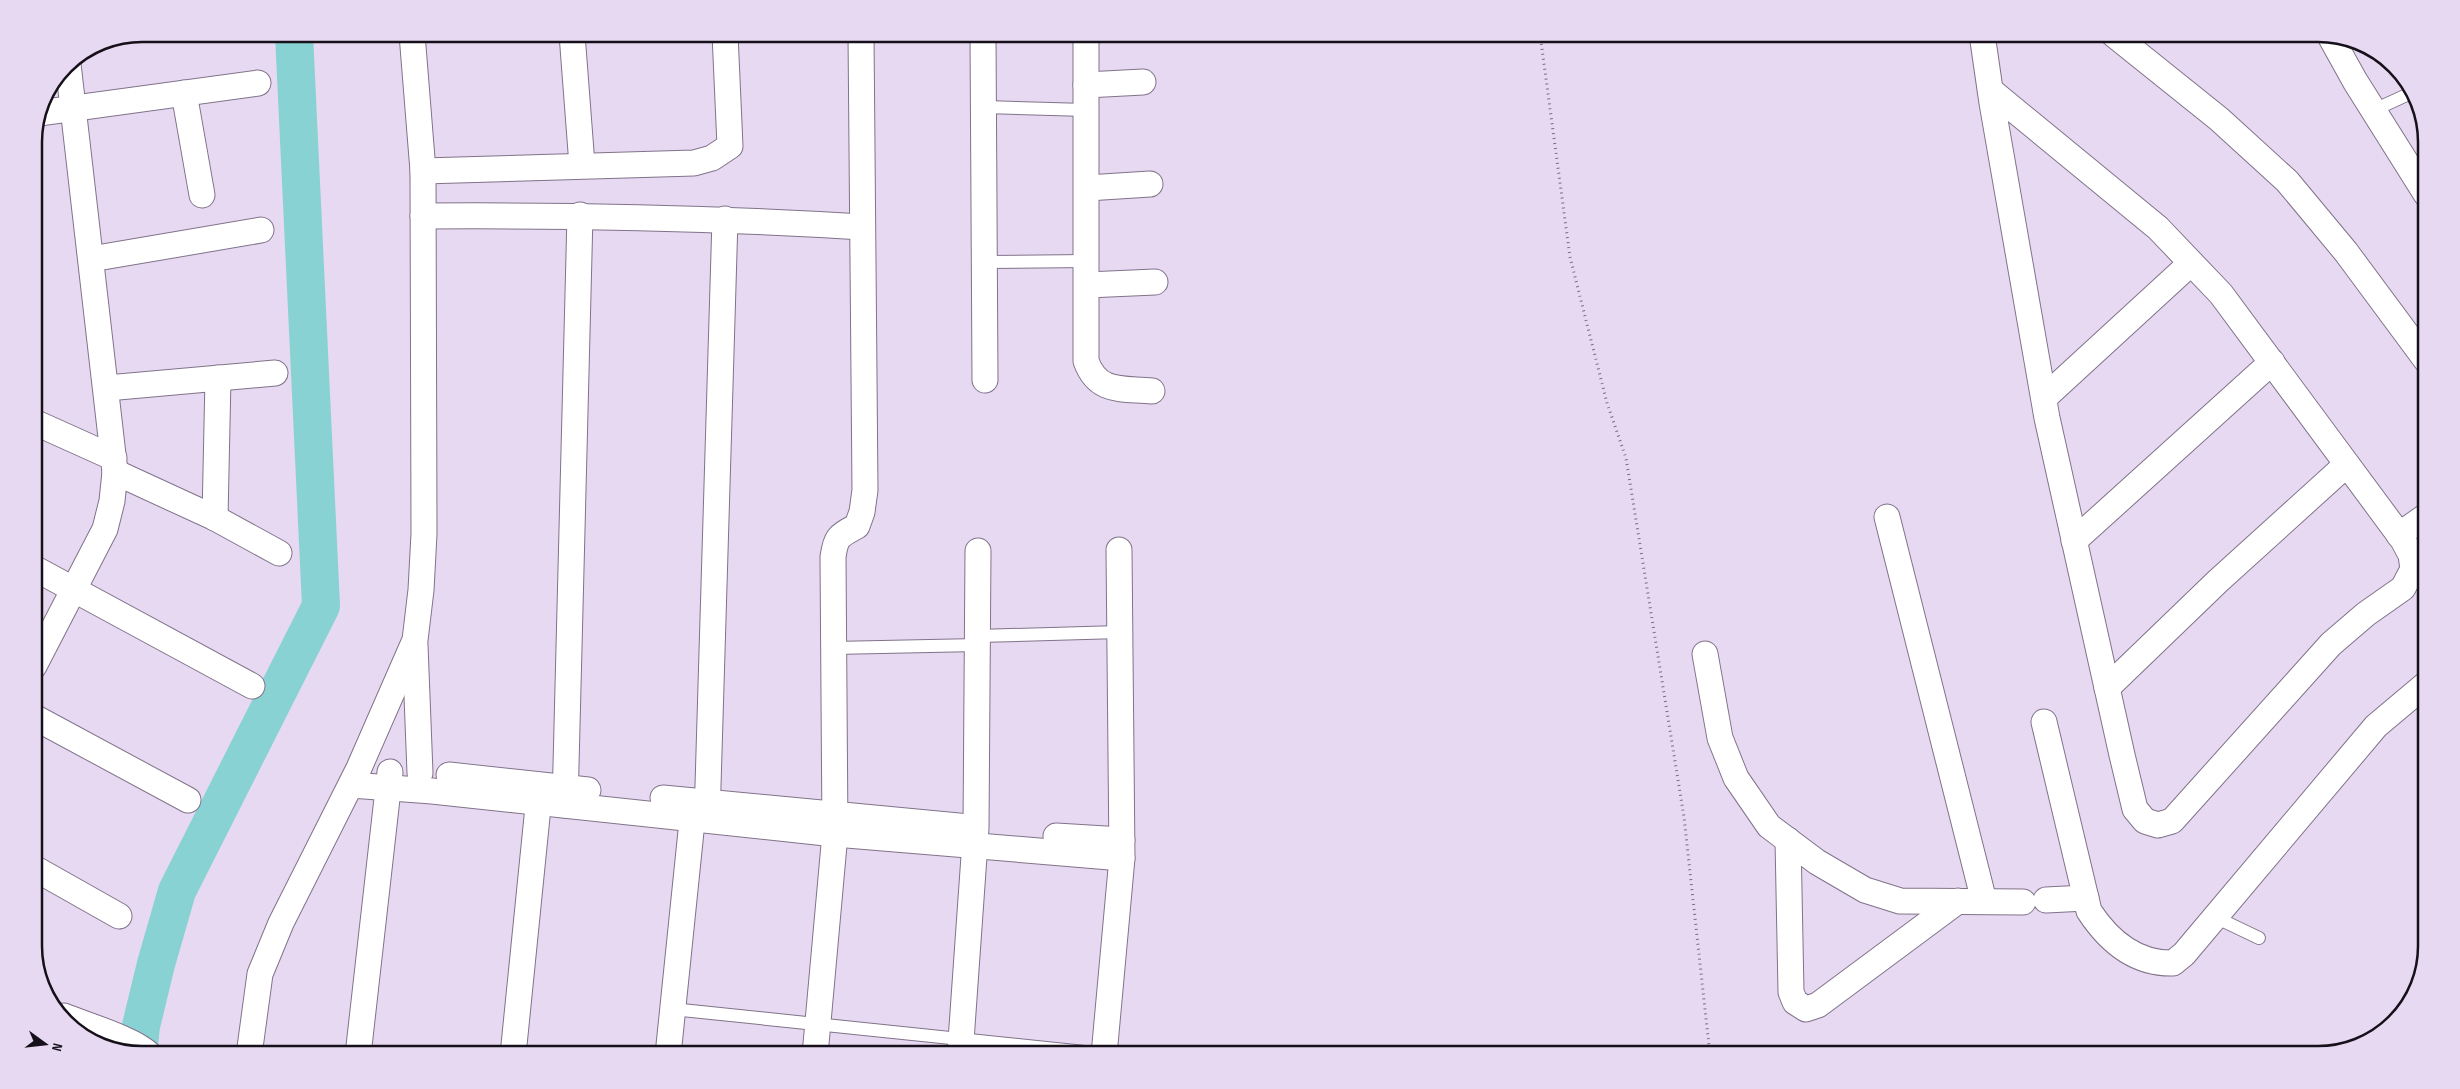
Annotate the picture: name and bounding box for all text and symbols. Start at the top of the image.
north arrow [20,1019,70,1069]
text: N [48,1041,66,1053]

